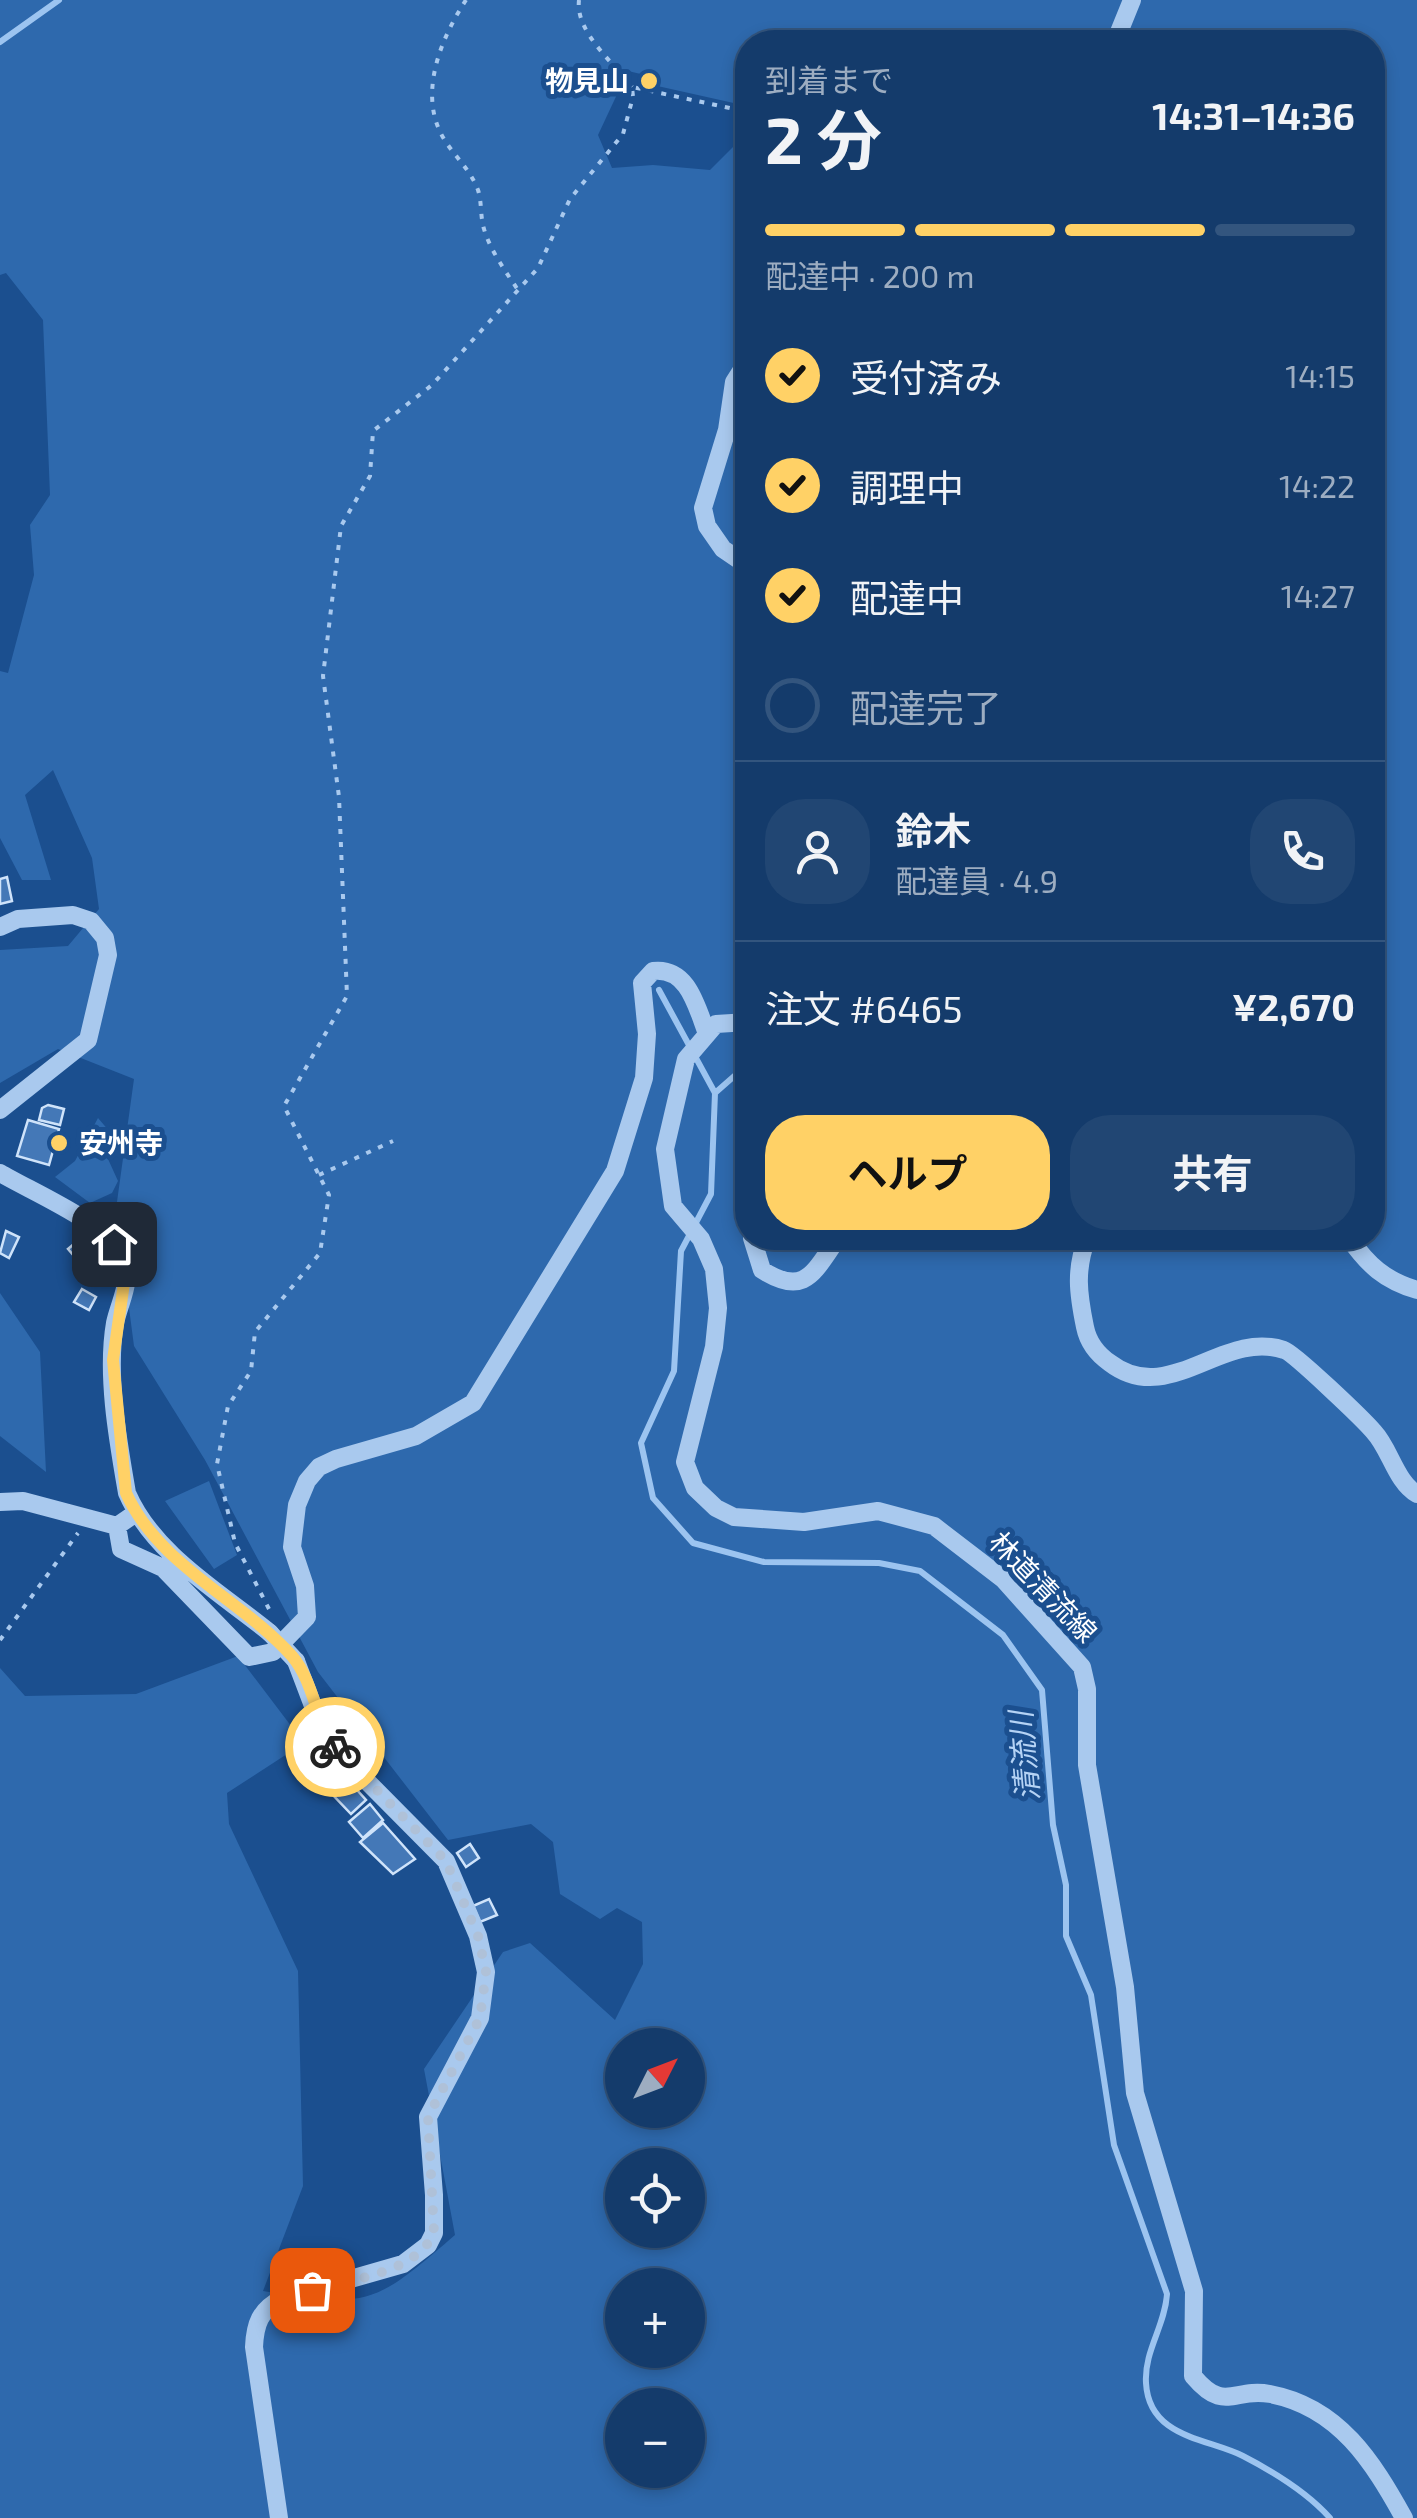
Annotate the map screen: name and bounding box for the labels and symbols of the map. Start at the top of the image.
place label: 物見山 [545,63,629,97]
marker: 物見山 [638,70,660,92]
place label: 安州寺 [79,1125,163,1159]
marker: 安州寺 [48,1132,70,1154]
pin [72,1202,157,1287]
street label: 林道清流線 [983,1524,1105,1648]
courier [285,1697,385,1797]
water label: 清流川 [1001,1707,1045,1803]
north arrow [605,2028,705,2128]
pin [270,2248,355,2333]

